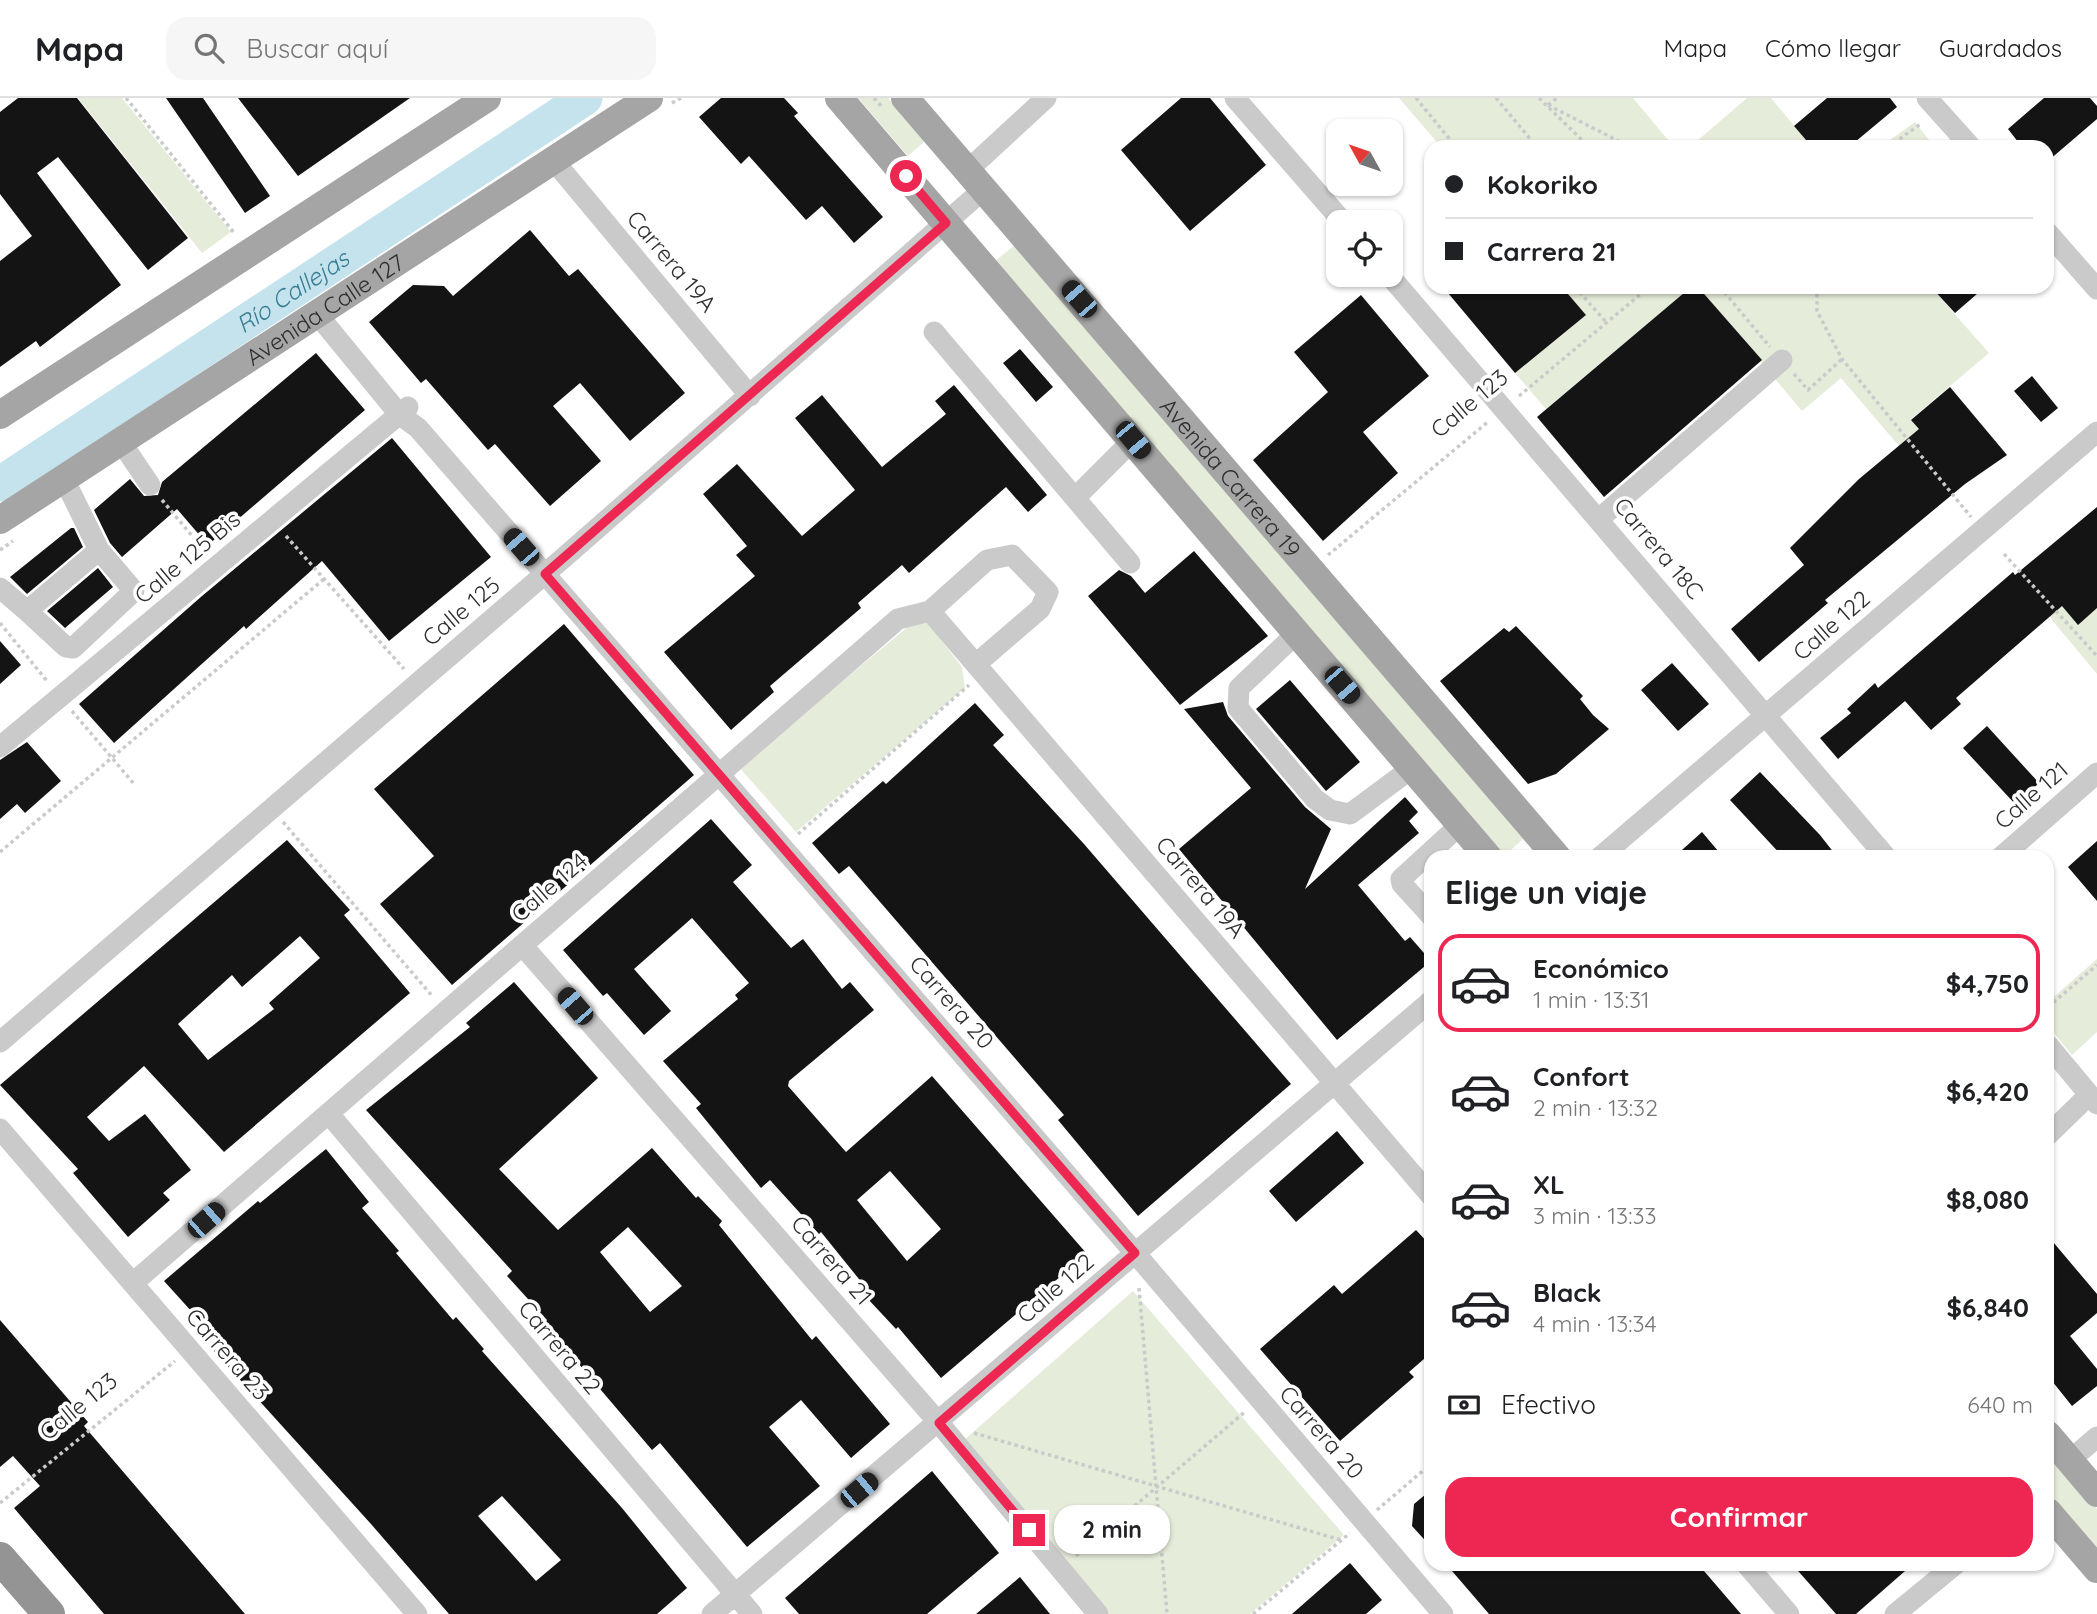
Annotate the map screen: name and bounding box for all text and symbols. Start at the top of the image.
search box [166,17,656,80]
text: Mapa [35,28,124,69]
icon: search [190,29,228,67]
text: Buscar aquí [246,32,388,65]
text: Mapa [1664,33,1727,63]
text: Cómo llegar [1765,33,1901,63]
text: Guardados [1939,33,2062,63]
north arrow [1326,119,1404,196]
map controls [1326,119,1403,287]
route start [890,160,922,192]
text: Kokoriko [1487,168,1598,201]
street label: Carrera 19A [621,204,723,318]
button: locate [1326,210,1403,287]
text: Carrera 21 [1487,235,1616,268]
water label: Río Callejas [230,242,356,339]
street label: Avenida Calle 127 [240,247,409,371]
car [1058,276,1101,322]
street label: Calle 123 [1424,362,1514,444]
street label: Avenida Carrera 19 [1154,392,1307,563]
car [1112,417,1155,463]
street label: Carrera 18C [1608,491,1710,605]
street label: Calle 125 Bis [128,504,246,610]
car [500,524,543,570]
street label: Calle 125 [416,570,506,652]
street label: Calle 122 [1787,584,1875,666]
car [1321,662,1364,708]
street label: Calle 121 [1988,755,2074,835]
street label: Carrera 19A [1150,830,1252,944]
street label: Calle 124 [505,846,593,928]
text: Elige un viaje [1445,872,1647,912]
street label: Carrera 20 [904,949,1000,1055]
icon: car [1449,952,1512,1015]
text: Económico [1533,952,1669,985]
text: $4,750 [1946,967,2029,1000]
car [554,983,597,1029]
text: 1 min · 13:31 [1533,985,1649,1014]
icon: car [1449,1060,1512,1123]
text: Confort [1533,1060,1630,1093]
text: $6,420 [1946,1075,2029,1108]
text: 2 min · 13:32 [1533,1093,1658,1122]
icon: car [1449,1168,1512,1231]
text: XL [1533,1168,1565,1201]
text: $8,080 [1946,1183,2029,1216]
car [184,1198,229,1242]
text: 3 min · 13:33 [1533,1201,1657,1230]
street label: Carrera 21 [785,1209,879,1311]
street label: Calle 122 [1011,1247,1099,1329]
icon: car [1449,1276,1512,1339]
text: Black [1533,1276,1602,1309]
text: $6,840 [1946,1291,2029,1324]
street label: Carrera 22 [512,1294,608,1400]
street label: Carrera 23 [180,1302,276,1406]
text: 4 min · 13:34 [1533,1309,1657,1338]
street label: Calle 123 [33,1366,123,1446]
street label: Carrera 20 [1274,1379,1370,1485]
icon: cash [1445,1386,1483,1424]
text: Efectivo [1501,1388,1596,1421]
text: 640 m [1967,1390,2033,1419]
car [837,1468,882,1512]
button: Confirmar [1445,1477,2033,1557]
callout: 2 min [1054,1506,1169,1554]
route end [1013,1514,1045,1546]
text: 2 min [1082,1515,1142,1544]

